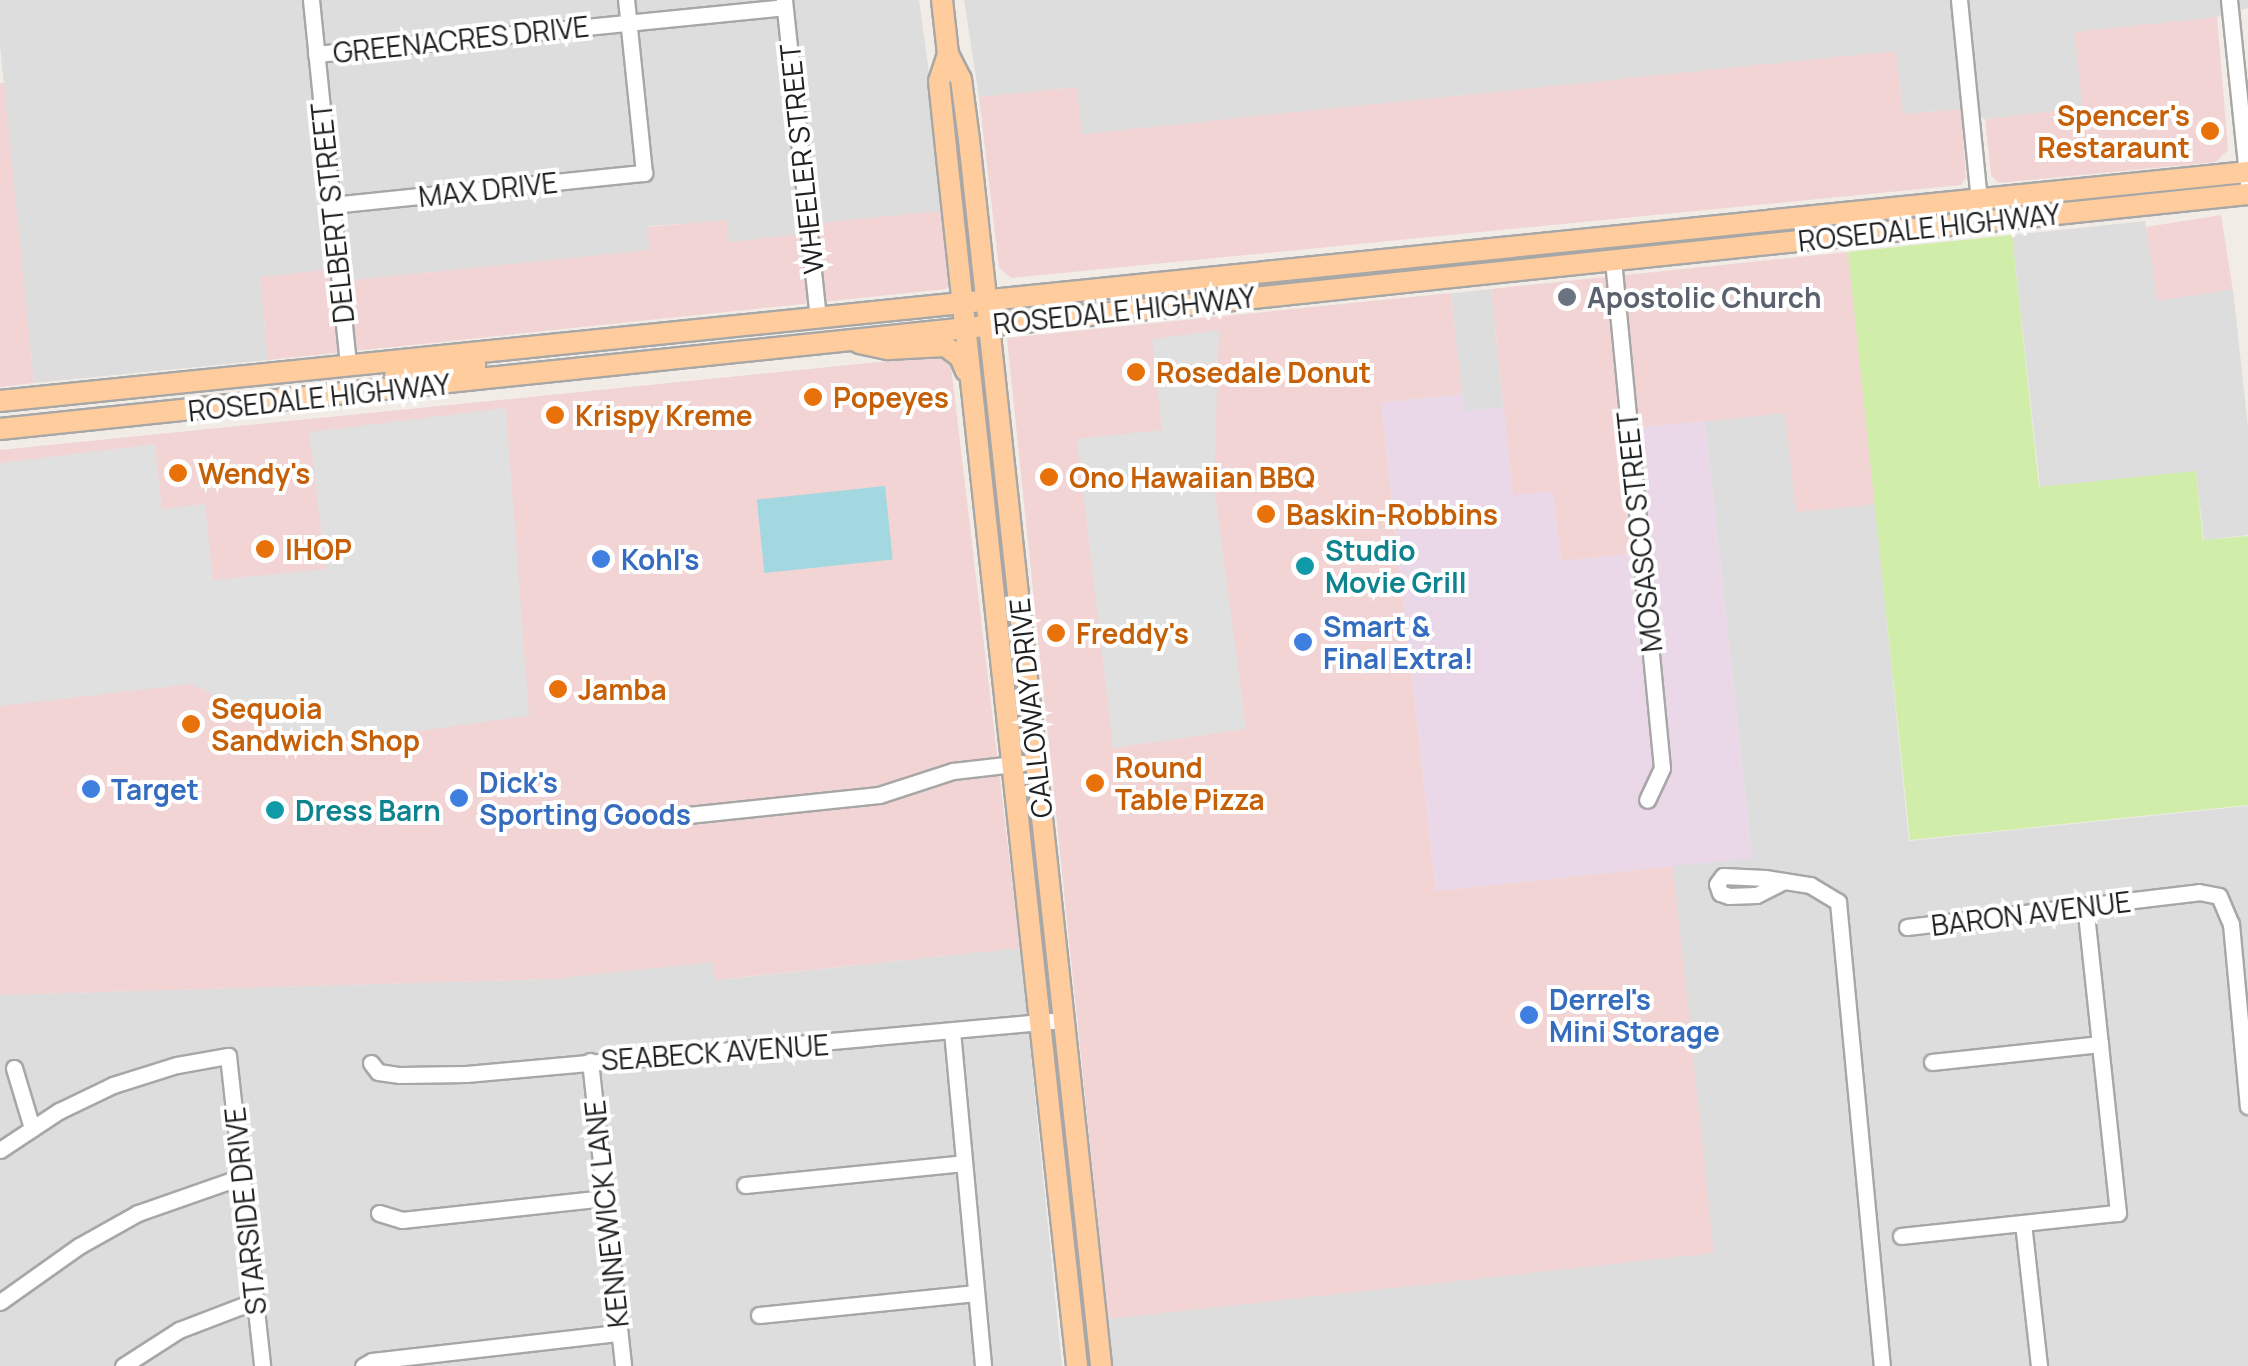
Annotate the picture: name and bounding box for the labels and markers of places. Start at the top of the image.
place label: Spencer's Restaraunt [2037,98,2190,164]
marker: Spencer's Restaraunt [2199,120,2221,142]
place label: Apostolic Church [1587,280,1821,314]
marker: Apostolic Church [1556,286,1578,308]
place label: Rosedale Donut [1156,355,1371,389]
marker: Rosedale Donut [1125,361,1147,383]
place label: Popeyes [833,380,949,414]
marker: Popeyes [802,386,824,408]
place label: Krispy Kreme [575,398,752,432]
marker: Krispy Kreme [544,404,566,426]
place label: Wendy's [198,456,311,490]
place label: Ono Hawaiian BBQ [1069,460,1315,494]
marker: Wendy's [167,462,189,484]
marker: Ono Hawaiian BBQ [1038,466,1060,488]
place label: Baskin-Robbins [1286,497,1498,531]
marker: Baskin-Robbins [1255,503,1277,525]
place label: IHOP [285,532,352,566]
place label: Studio Movie Grill [1325,533,1467,599]
marker: IHOP [254,538,276,560]
place label: Kohl's [621,542,699,576]
marker: Kohl's [590,548,612,570]
marker: Studio Movie Grill [1294,555,1316,577]
place label: Smart & Final Extra! [1323,609,1474,675]
place label: Freddy's [1076,616,1189,650]
marker: Freddy's [1045,622,1067,644]
marker: Smart & Final Extra! [1292,631,1314,653]
place label: Jamba [578,672,667,706]
marker: Jamba [547,678,569,700]
place label: Sequoia Sandwich Shop [211,691,420,757]
marker: Sequoia Sandwich Shop [180,713,202,735]
place label: Round Table Pizza [1115,750,1265,816]
place label: Dick's Sporting Goods [479,765,691,831]
place label: Target [111,772,199,806]
marker: Round Table Pizza [1084,772,1106,794]
marker: Target [80,778,102,800]
marker: Dick's Sporting Goods [448,787,470,809]
place label: Dress Barn [295,793,441,827]
marker: Dress Barn [264,799,286,821]
place label: Derrel's Mini Storage [1549,982,1720,1048]
marker: Derrel's Mini Storage [1518,1004,1540,1026]

